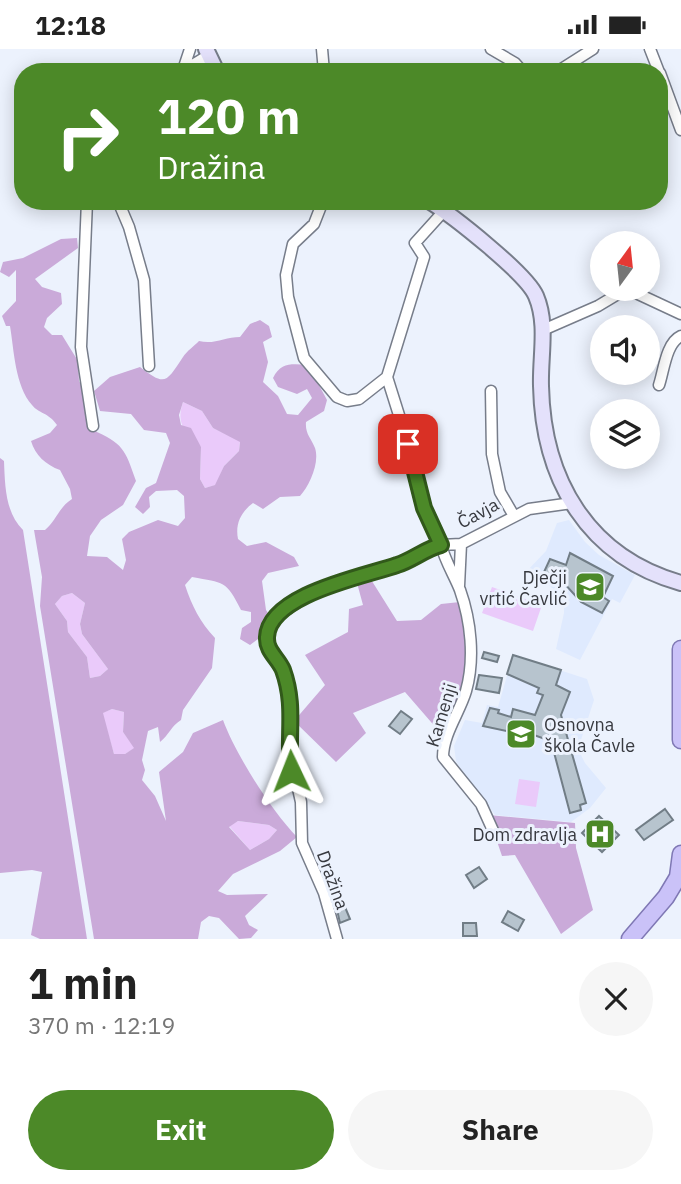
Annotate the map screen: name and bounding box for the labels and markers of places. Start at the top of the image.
pin [378,414,438,474]
place label: Dječji vrtić Čavlić [479,566,567,610]
school or university icon: Dječji vrtić Čavlić [573,570,607,604]
place label: Osnovna škola Čavle [544,713,635,757]
school or university icon: Osnovna škola Čavle [504,717,538,751]
hospital icon: Dom zdravlja [583,817,617,851]
place label: Dom zdravlja [472,823,577,846]

